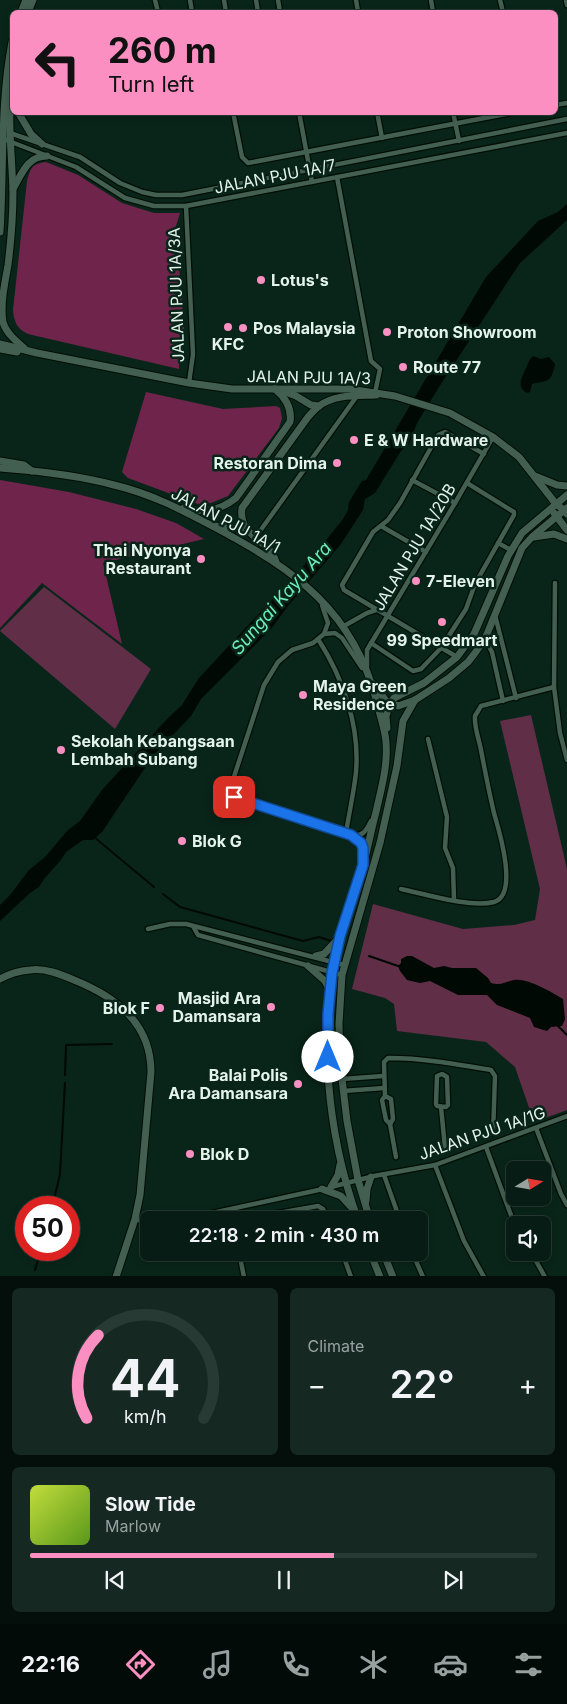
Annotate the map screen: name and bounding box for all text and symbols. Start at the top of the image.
text: 260 m [108,29,217,71]
icon: left [25,30,90,95]
text: Turn left [108,71,194,97]
street label: JALAN PJU 1A/7 [213,154,337,198]
street label: JALAN PJU 1A/3A [164,227,188,363]
place label: Lotus's [271,270,329,290]
marker: Lotus's [255,274,267,286]
place label: Pos Malaysia [253,318,356,338]
marker: KFC [222,321,234,333]
marker: Pos Malaysia [237,322,249,334]
place label: Proton Showroom [397,322,537,342]
marker: Proton Showroom [381,326,393,338]
place label: KFC [212,334,245,354]
place label: Route 77 [413,357,481,377]
marker: Route 77 [397,361,409,373]
street label: JALAN PJU 1A/3 [247,366,371,388]
place label: E & W Hardware [364,430,488,450]
marker: E & W Hardware [348,434,360,446]
place label: Restoran Dima [214,453,327,473]
marker: Restoran Dima [331,457,343,469]
street label: JALAN PJU 1A/20B [368,480,460,614]
street label: JALAN PJU 1A/1 [168,483,284,557]
water label: Sungai Kayu Ara [226,537,336,659]
place label: Thai Nyonya Restaurant [93,540,191,578]
marker: Thai Nyonya Restaurant [195,553,207,565]
place label: 7-Eleven [426,571,495,591]
marker: 7-Eleven [410,575,422,587]
marker: 99 Speedmart [436,616,448,628]
place label: 99 Speedmart [387,630,498,650]
place label: Maya Green Residence [313,676,407,714]
marker: Maya Green Residence [297,689,309,701]
place label: Sekolah Kebangsaan Lembah Subang [71,731,235,769]
marker: Sekolah Kebangsaan Lembah Subang [55,744,67,756]
pin [213,776,255,818]
icon: arrive [220,783,248,811]
place label: Blok G [192,831,242,851]
marker: Blok G [176,835,188,847]
place label: Masjid Ara Damansara [172,988,261,1026]
place label: Blok F [103,998,150,1018]
marker: Masjid Ara Damansara [265,1001,277,1013]
marker: Blok F [154,1002,166,1014]
position arrow [301,1030,353,1082]
place label: Balai Polis Ara Damansara [168,1065,288,1103]
marker: Balai Polis Ara Damansara [292,1078,304,1090]
street label: JALAN PJU 1A/1G [416,1102,548,1164]
place label: Blok D [200,1144,249,1164]
marker: Blok D [184,1148,196,1160]
north arrow [506,1161,551,1206]
map controls [506,1161,551,1261]
speed limit sign: 50 [15,1196,80,1261]
button: sound [506,1216,551,1261]
text: 22:18 · 2 min · 430 m [189,1224,379,1247]
text: Climate [308,1336,364,1356]
text: 44 [110,1347,180,1410]
text: 22° [390,1361,455,1407]
text: − [308,1368,326,1402]
text: + [518,1368,537,1402]
text: km/h [124,1406,166,1427]
text: Slow Tide [105,1493,196,1516]
text: Marlow [105,1516,161,1536]
icon: previous [101,1566,129,1594]
icon: pause [270,1566,298,1594]
icon: next [439,1566,467,1594]
icon: directions [123,1647,158,1682]
icon: music [200,1647,235,1682]
icon: phone [278,1647,313,1682]
icon: climate [356,1647,391,1682]
icon: car [433,1647,468,1682]
icon: filters [511,1647,546,1682]
text: 22:16 [21,1651,80,1677]

